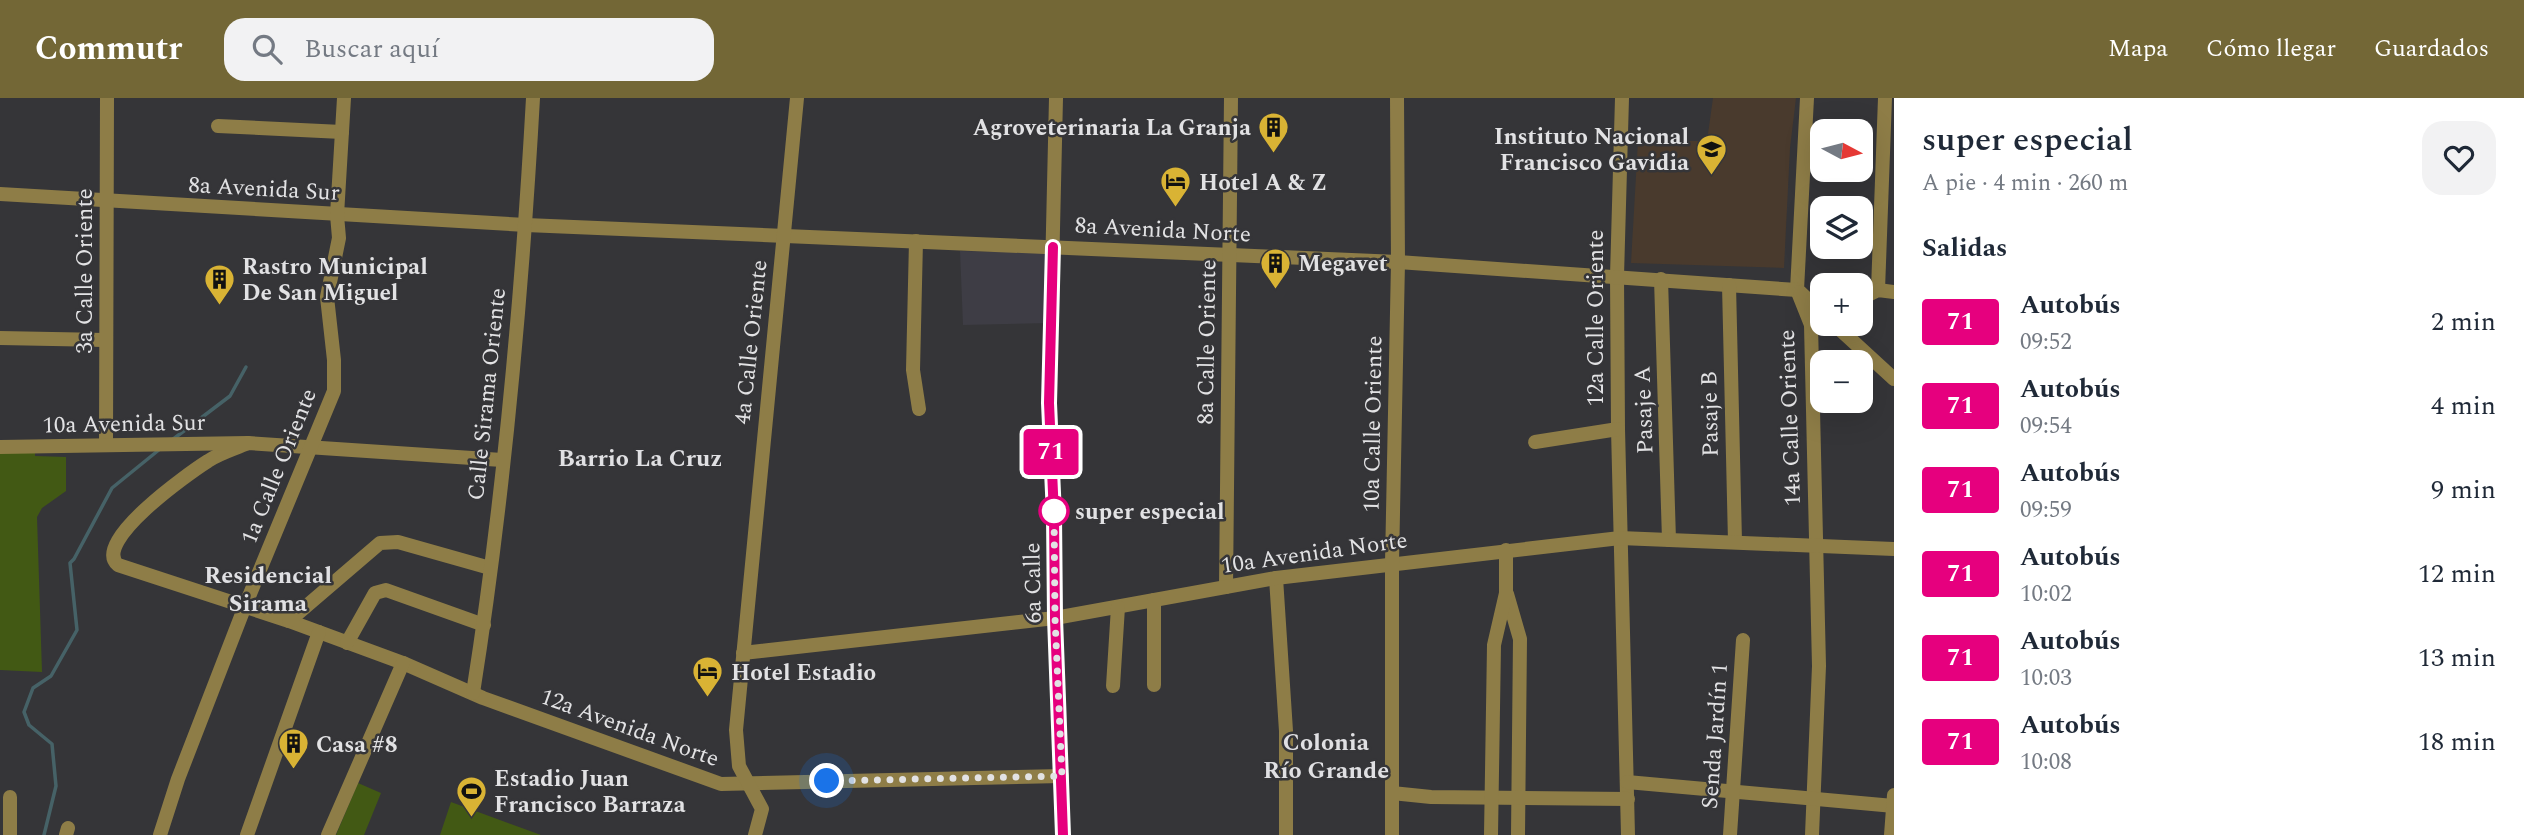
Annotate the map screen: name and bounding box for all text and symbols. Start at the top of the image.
search box [224,18,714,81]
text: Commutr [35,24,182,74]
text: Buscar aquí [304,29,439,69]
icon: search [248,30,286,68]
text: Mapa [2108,31,2168,67]
text: Cómo llegar [2206,31,2336,67]
text: Guardados [2374,31,2489,67]
building icon: Agroveterinaria La Granja [1257,110,1291,154]
place label: Agroveterinaria La Granja [973,111,1251,146]
text: super especial [1922,115,2133,165]
north arrow [1810,119,1872,182]
map controls [1810,119,1873,413]
place label: Instituto Nacional Francisco Gavidia [1494,120,1689,181]
button: heart [2422,121,2496,195]
school or university icon: Instituto Nacional Francisco Gavidia [1695,132,1729,176]
hotel icon: Hotel A & Z [1159,165,1193,209]
place label: Hotel A & Z [1199,166,1327,201]
text: A pie · 4 min · 260 m [1922,166,2128,201]
street label: 8a Avenida Sur [187,168,341,211]
street label: 3a Calle Oriente [68,188,103,354]
button: layers [1810,196,1873,259]
street label: 8a Avenida Norte [1074,208,1252,253]
text: Salidas [1922,228,2007,268]
street label: 12a Calle Oriente [1579,230,1614,406]
building icon: Megavet [1258,246,1292,290]
place label: Megavet [1298,247,1388,282]
place label: Rastro Municipal De San Miguel [242,250,428,311]
street label: 4a Calle Oriente [725,258,778,426]
street label: 8a Calle Oriente [1189,259,1226,425]
building icon: Rastro Municipal De San Miguel [202,262,236,306]
button: + [1810,273,1873,336]
text: Autobús [2020,285,2121,325]
street label: Calle Sirama Oriente [459,286,516,502]
text: 2 min [2431,302,2496,342]
text: 71 [1947,304,1974,340]
text: 09:52 [2020,325,2072,360]
street label: 14a Calle Oriente [1770,329,1811,507]
street label: 10a Calle Oriente [1354,335,1393,513]
button: − [1810,350,1873,413]
street label: Pasaje A [1625,365,1664,455]
text: Autobús [2020,369,2121,409]
street label: Pasaje B [1692,371,1729,457]
street label: 1a Calle Oriente [232,383,327,550]
text: 4 min [2431,386,2496,426]
text: 71 [1947,388,1974,424]
street label: 10a Avenida Sur [42,406,206,443]
text: 09:54 [2020,409,2072,444]
line badge: 71 [1020,429,1082,475]
text: 71 [1038,434,1064,470]
district label: Barrio La Cruz [558,441,722,477]
text: Autobús [2020,453,2121,493]
text: 9 min [2431,470,2496,510]
text: 71 [1947,472,1974,508]
text: 09:59 [2020,493,2072,528]
place label: super especial [1075,495,1225,530]
marker: super especial [1039,496,1069,526]
street label: 10a Avenida Norte [1219,523,1410,584]
text: Autobús [2020,537,2121,577]
street label: 6a Calle [1015,542,1052,624]
text: 12 min [2418,554,2496,594]
text: 71 [1947,556,1974,592]
district label: Residencial Sirama [204,558,332,622]
text: 10:02 [2020,577,2072,612]
text: Autobús [2020,621,2121,661]
text: 13 min [2418,638,2496,678]
text: 71 [1947,640,1974,676]
hotel icon: Hotel Estadio [691,655,725,699]
place label: Hotel Estadio [731,656,876,691]
text: 10:03 [2020,661,2072,696]
street label: Senda Jardín 1 [1693,662,1738,810]
street label: 12a Avenida Norte [535,680,724,777]
text: Autobús [2020,705,2121,745]
text: 18 min [2418,722,2496,762]
text: 71 [1947,724,1974,760]
district label: Colonia Río Grande [1263,725,1389,789]
building icon: Casa #8 [276,727,310,771]
place label: Casa #8 [316,728,398,763]
text: 10:08 [2020,745,2072,780]
place label: Estadio Juan Francisco Barraza [494,762,686,823]
your location [809,763,844,798]
sports icon: Estadio Juan Francisco Barraza [454,774,488,818]

